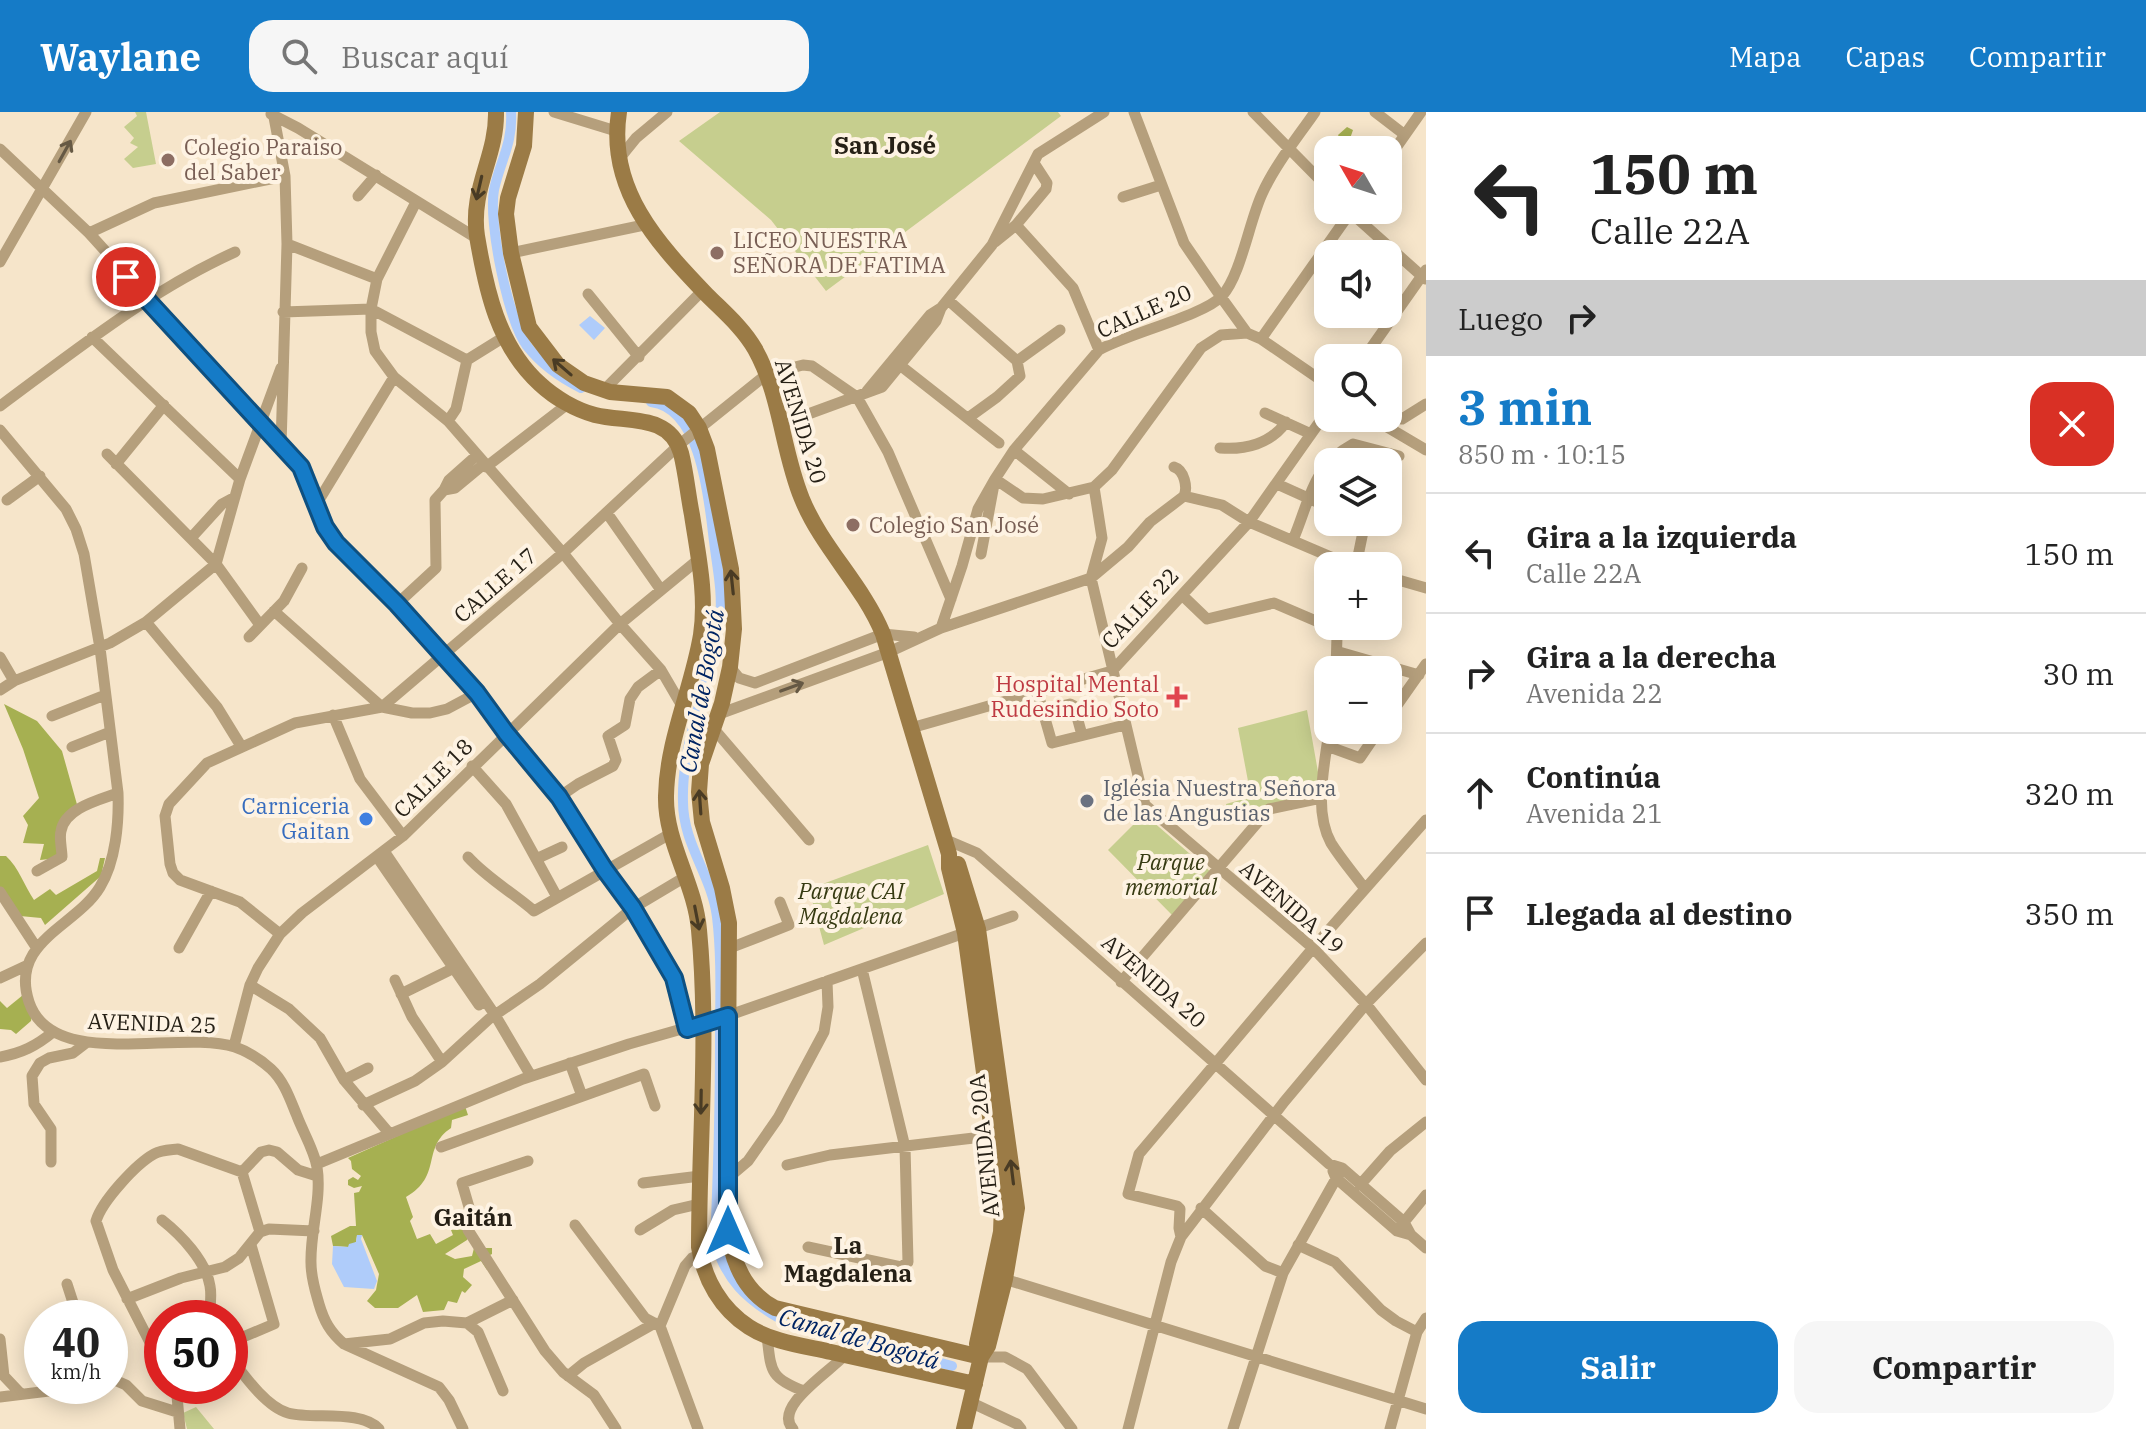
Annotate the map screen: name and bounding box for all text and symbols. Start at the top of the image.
search box [249,20,809,92]
text: Waylane [40,32,201,81]
icon: search [277,34,321,78]
text: Buscar aquí [341,37,508,76]
text: Mapa [1729,38,1802,75]
text: Capas [1846,38,1925,75]
text: Compartir [1969,38,2106,75]
district label: San José [834,129,936,161]
place label: Colegio Paraiso del Saber [184,132,343,186]
north arrow [1314,136,1402,224]
map controls [1314,136,1402,744]
text: 150 m [1590,137,1758,209]
one-way arrow [58,139,73,163]
icon: left [1458,144,1562,248]
marker: Colegio Paraiso del Saber [159,151,177,169]
one-way arrow [471,174,486,200]
text: Calle 22A [1590,207,1750,254]
place label: LICEO NUESTRA SEÑORA DE FATIMA [733,225,946,279]
button: sound [1314,240,1402,328]
pin [92,243,160,311]
marker: LICEO NUESTRA SEÑORA DE FATIMA [708,244,726,262]
icon: arrive [104,255,148,299]
street label: CALLE 20 [1092,277,1196,344]
icon: right [1559,296,1603,340]
text: Luego [1458,299,1543,338]
button: search [1314,344,1402,432]
street label: AVENIDA 20 [769,355,834,487]
one-way arrow [552,358,572,376]
text: 3 min [1458,376,1592,438]
button: close [2030,382,2114,466]
text: 850 m · 10:15 [1458,437,1626,471]
button: layers [1314,448,1402,536]
place label: Colegio San José [869,510,1039,539]
marker: Colegio San José [844,516,862,534]
text: Gira a la izquierda [1526,517,1797,556]
icon: left [1458,531,1502,575]
text: 150 m [2024,534,2114,573]
street label: CALLE 17 [447,541,542,629]
button: + [1314,552,1402,640]
text: Calle 22A [1526,556,1641,590]
street label: CALLE 22 [1095,561,1185,654]
one-way arrow [724,569,739,596]
water label: Canal de Bogotá [671,607,731,775]
text: Gira a la derecha [1526,637,1777,676]
icon: right [1458,651,1502,695]
text: 30 m [2042,654,2114,693]
button: − [1314,656,1402,744]
place label: Hospital Mental Rudesindio Soto [990,669,1159,723]
text: Avenida 22 [1526,676,1663,710]
one-way arrow [779,679,804,694]
marker: Hospital Mental Rudesindio Soto [1166,686,1188,708]
street label: CALLE 18 [387,732,479,824]
text: Continúa [1526,757,1661,796]
icon: ahead [1458,771,1502,815]
place label: Iglésia Nuestra Señora de las Angustias [1103,773,1336,827]
text: 320 m [2024,774,2114,813]
one-way arrow [692,789,707,816]
place label: Carniceria Gaitan [242,791,350,845]
marker: Iglésia Nuestra Señora de las Angustias [1078,792,1096,810]
text: Avenida 21 [1526,796,1663,830]
marker: Carniceria Gaitan [357,810,375,828]
park label: Parque memorial [1125,847,1218,901]
street label: AVENIDA 19 [1234,853,1351,960]
park label: Parque CAI Magdalena [797,876,906,930]
icon: arrive [1458,891,1502,935]
text: Llegada al destino [1526,894,1792,933]
text: 350 m [2024,894,2114,933]
one-way arrow [690,905,705,930]
street label: AVENIDA 20 [1096,927,1213,1034]
street label: AVENIDA 25 [87,1006,217,1039]
street label: AVENIDA 20A [962,1073,1005,1219]
one-way arrow [693,1088,709,1115]
one-way arrow [1005,1159,1020,1186]
position arrow [686,1189,770,1273]
district label: Gaitán [433,1201,513,1233]
district label: La Magdalena [784,1229,913,1289]
speed limit sign: 50 [144,1300,248,1404]
water label: Canal de Bogotá [775,1300,943,1376]
text: 40 [52,1316,100,1368]
button: Salir [1458,1321,1778,1413]
button: Compartir [1794,1321,2114,1413]
text: km/h [51,1358,101,1385]

